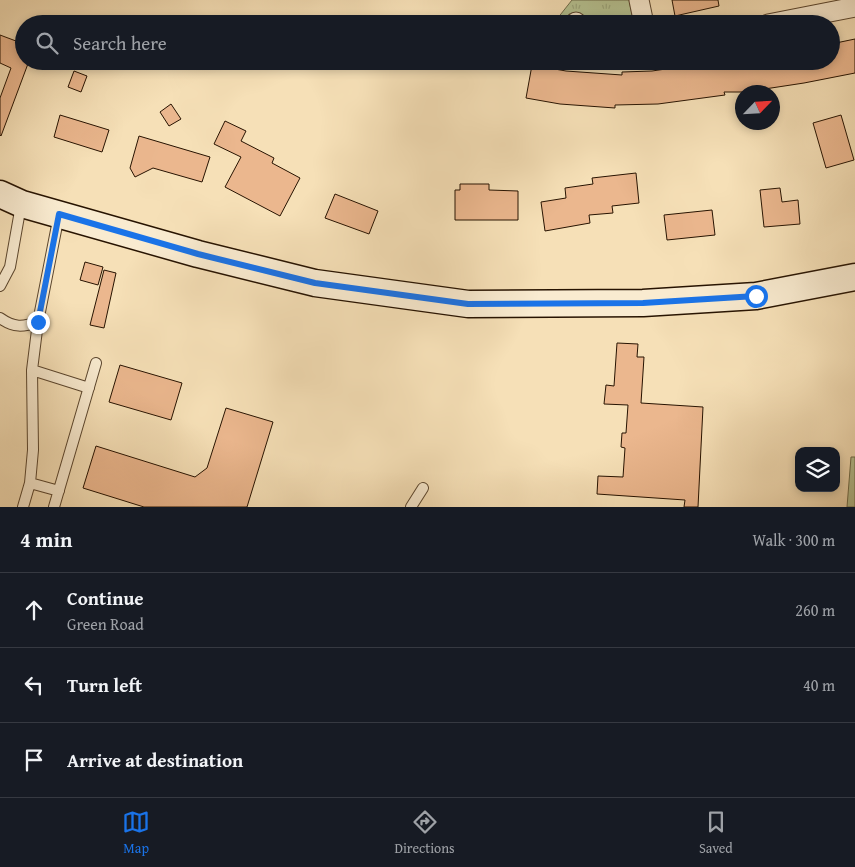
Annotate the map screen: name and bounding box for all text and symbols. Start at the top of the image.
search box [15,15,840,70]
icon: search [33,29,61,57]
text: Search here [73,29,167,57]
north arrow [735,85,780,130]
route start [745,285,768,308]
route end [27,311,50,334]
map controls [795,447,840,492]
button: layers [795,447,840,492]
text: 4 min [20,524,72,555]
text: Walk · 300 m [752,528,835,552]
text: Continue [67,584,144,612]
icon: ahead [20,596,48,624]
text: 260 m [795,598,835,622]
text: Green Road [67,612,144,636]
icon: left [20,671,48,699]
text: Turn left [67,671,142,699]
text: 40 m [803,673,835,697]
icon: arrive [20,746,48,774]
text: Arrive at destination [67,746,243,774]
tab: Map [122,808,150,858]
tab: Directions [394,808,455,858]
tab: Saved [699,808,733,858]

